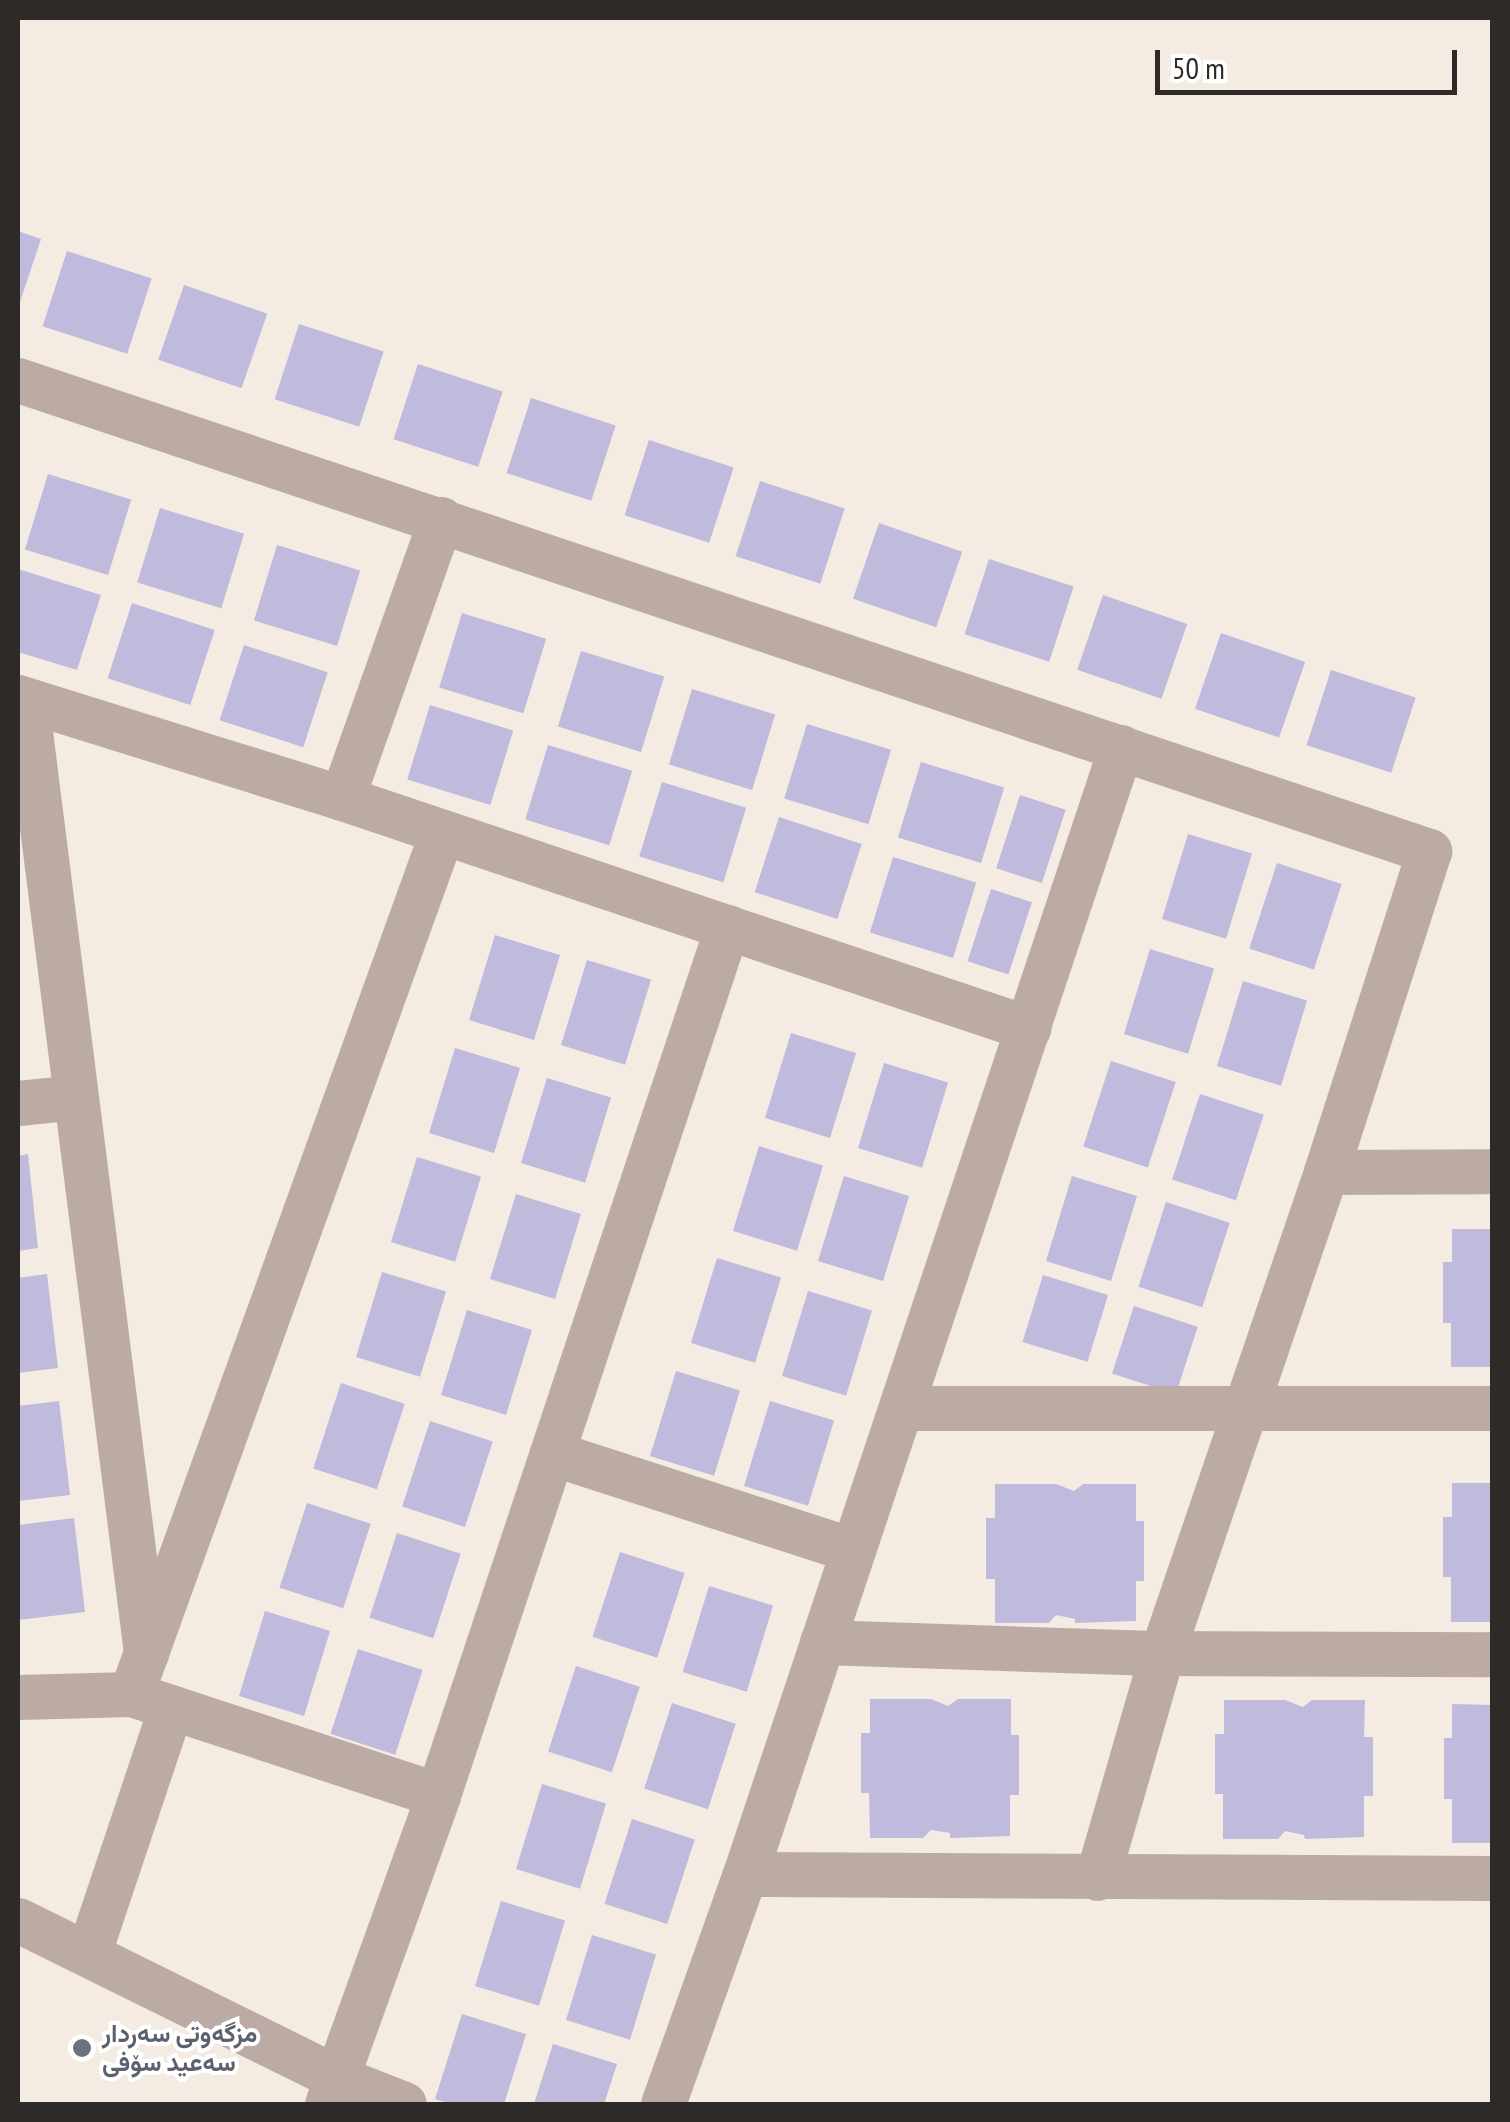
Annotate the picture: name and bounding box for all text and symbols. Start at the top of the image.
scale bar [1160,30,1462,92]
text: 50 m [1172,48,1225,87]
place label: مزگەوتی سەردار سەعید سۆفی [102,2019,257,2078]
marker: مزگەوتی سەردار سەعید سۆفی [71,2037,93,2059]

